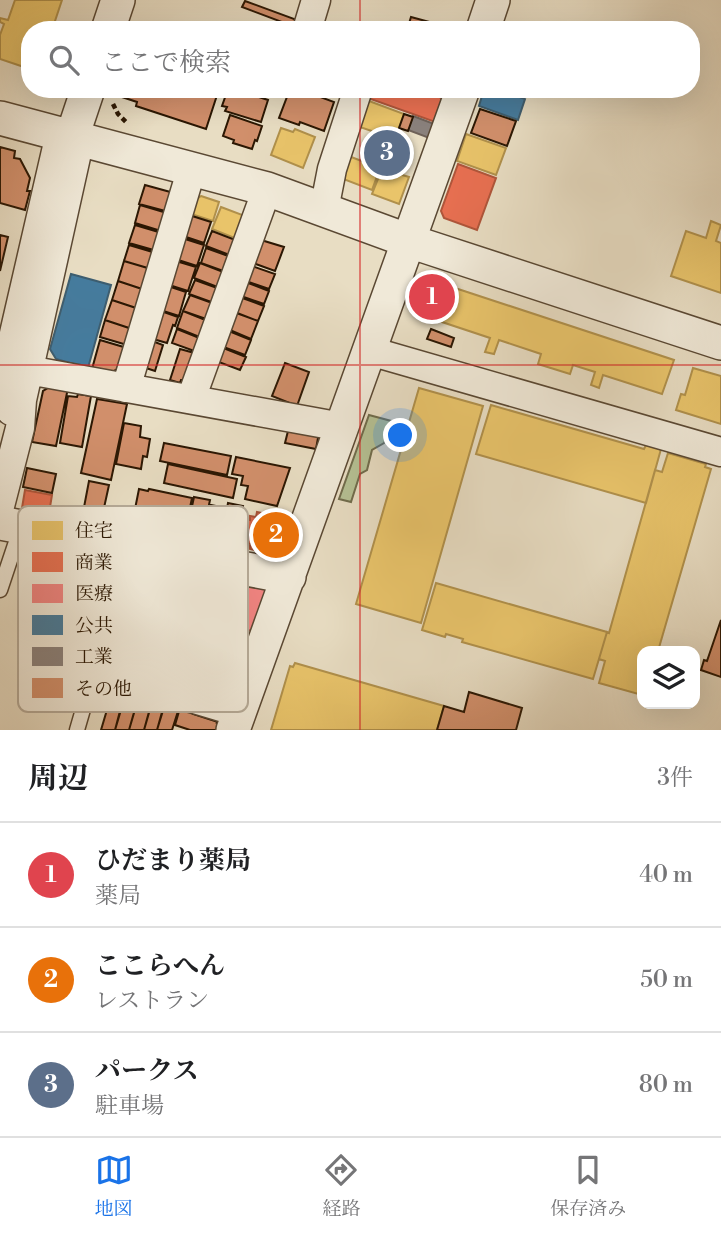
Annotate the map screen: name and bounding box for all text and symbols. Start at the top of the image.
search box [21,21,700,98]
icon: search [45,41,83,79]
text: ここで検索 [101,47,231,79]
pin: 3 [364,127,410,179]
pin: 1 [409,271,455,323]
your location [383,418,417,452]
legend [18,506,248,712]
pin: 2 [253,509,299,561]
text: 住宅 [75,519,113,543]
text: 商業 [75,551,113,575]
text: 医療 [75,582,113,606]
text: 公共 [75,614,113,638]
text: 工業 [75,645,113,669]
map controls [637,646,700,709]
button: layers [637,646,700,709]
text: その他 [75,677,132,701]
text: 周辺 [28,760,88,798]
text: 3件 [657,764,693,792]
text: ひだまり薬局 [95,845,251,877]
text: 1 [45,861,57,889]
text: 40 m [639,861,693,889]
text: 薬局 [95,882,141,910]
text: ここらへん [95,950,225,982]
text: 2 [44,966,58,994]
text: 50 m [640,966,693,994]
text: レストラン [95,987,209,1015]
text: パークス [95,1055,199,1087]
text: 3 [44,1071,58,1099]
text: 80 m [639,1071,693,1099]
text: 駐車場 [95,1092,164,1120]
tab: 地図 [95,1151,133,1221]
tab: 経路 [322,1151,360,1221]
tab: 保存済み [550,1151,626,1221]

